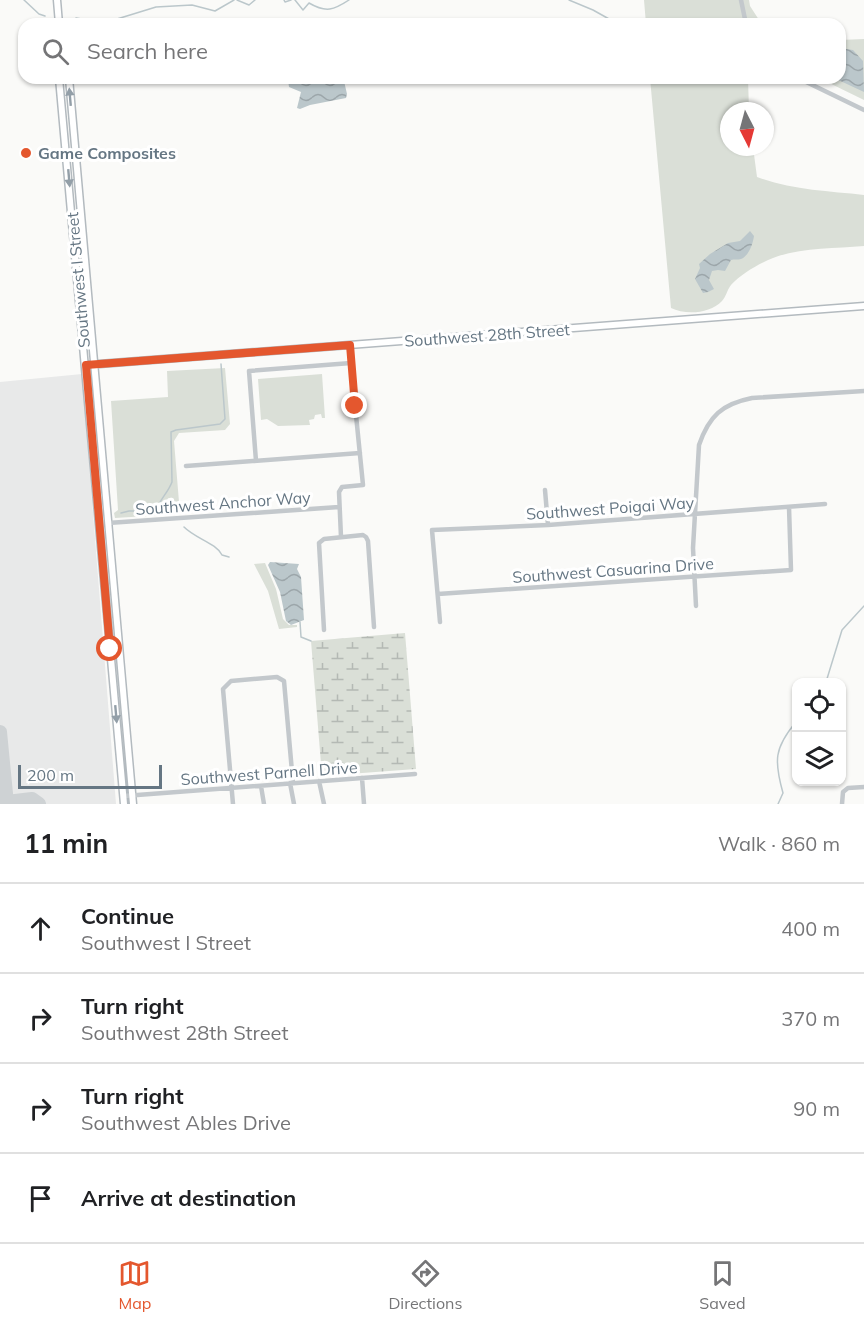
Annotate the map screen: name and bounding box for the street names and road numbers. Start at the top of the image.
street label: Southwest I Street [62,211,94,349]
street label: Southwest 28th Street [404,319,571,351]
street label: Southwest Anchor Way [135,487,312,519]
street label: Southwest Poigai Way [525,492,695,524]
street label: Southwest Casuarina Drive [512,553,714,587]
street label: Southwest Parnell Drive [180,757,358,789]

